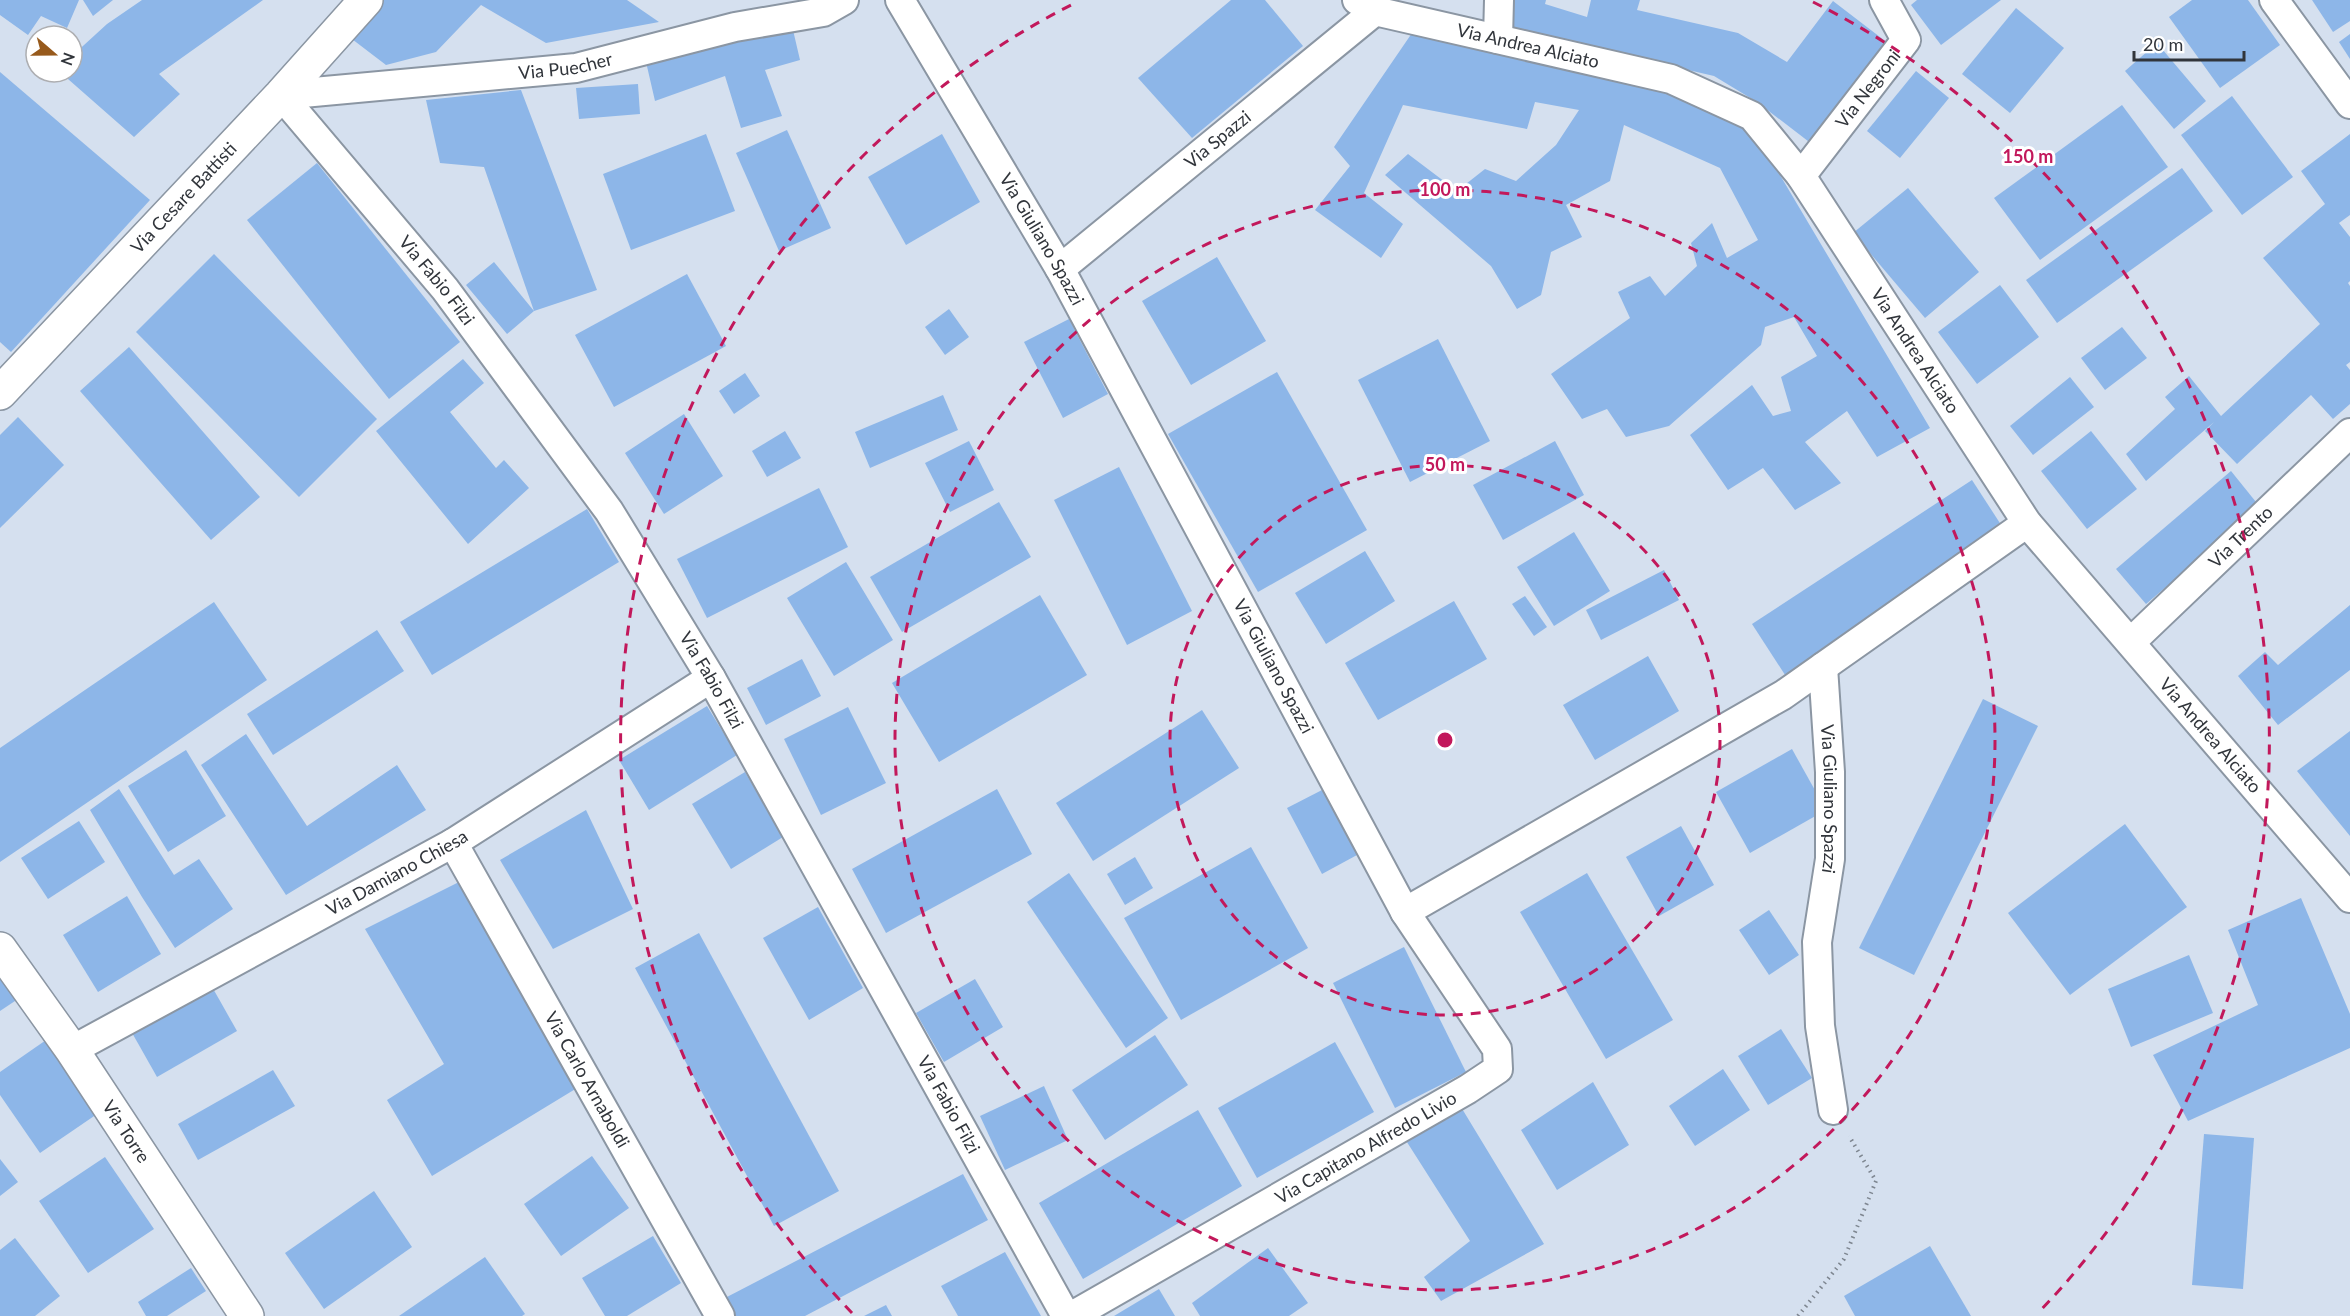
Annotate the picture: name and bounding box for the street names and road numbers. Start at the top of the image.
street label: Via Andrea Alciato [1455,18,1601,72]
street label: Via Negroni [1830,45,1905,132]
street label: Via Puecher [517,47,615,83]
street label: Via Spazzi [1180,105,1255,173]
street label: Via Cesare Battisti [126,137,241,257]
street label: Via Giuliano Spazzi [995,169,1089,309]
street label: Via Fabio Filzi [395,231,480,329]
street label: Via Andrea Alciato [1867,283,1965,417]
street label: Via Trento [2204,501,2277,572]
street label: Via Giuliano Spazzi [1229,595,1319,737]
street label: Via Fabio Filzi [675,627,749,732]
street label: Via Andrea Alciato [2155,673,2267,797]
street label: Via Giuliano Spazzi [1817,723,1842,875]
street label: Via Damiano Chiesa [322,825,471,920]
street label: Via Carlo Arnaboldi [540,1007,635,1151]
street label: Via Fabio Filzi [913,1051,985,1157]
street label: Via Capitano Alfredo Livio [1271,1086,1460,1208]
street label: Via Torre [98,1096,155,1167]

